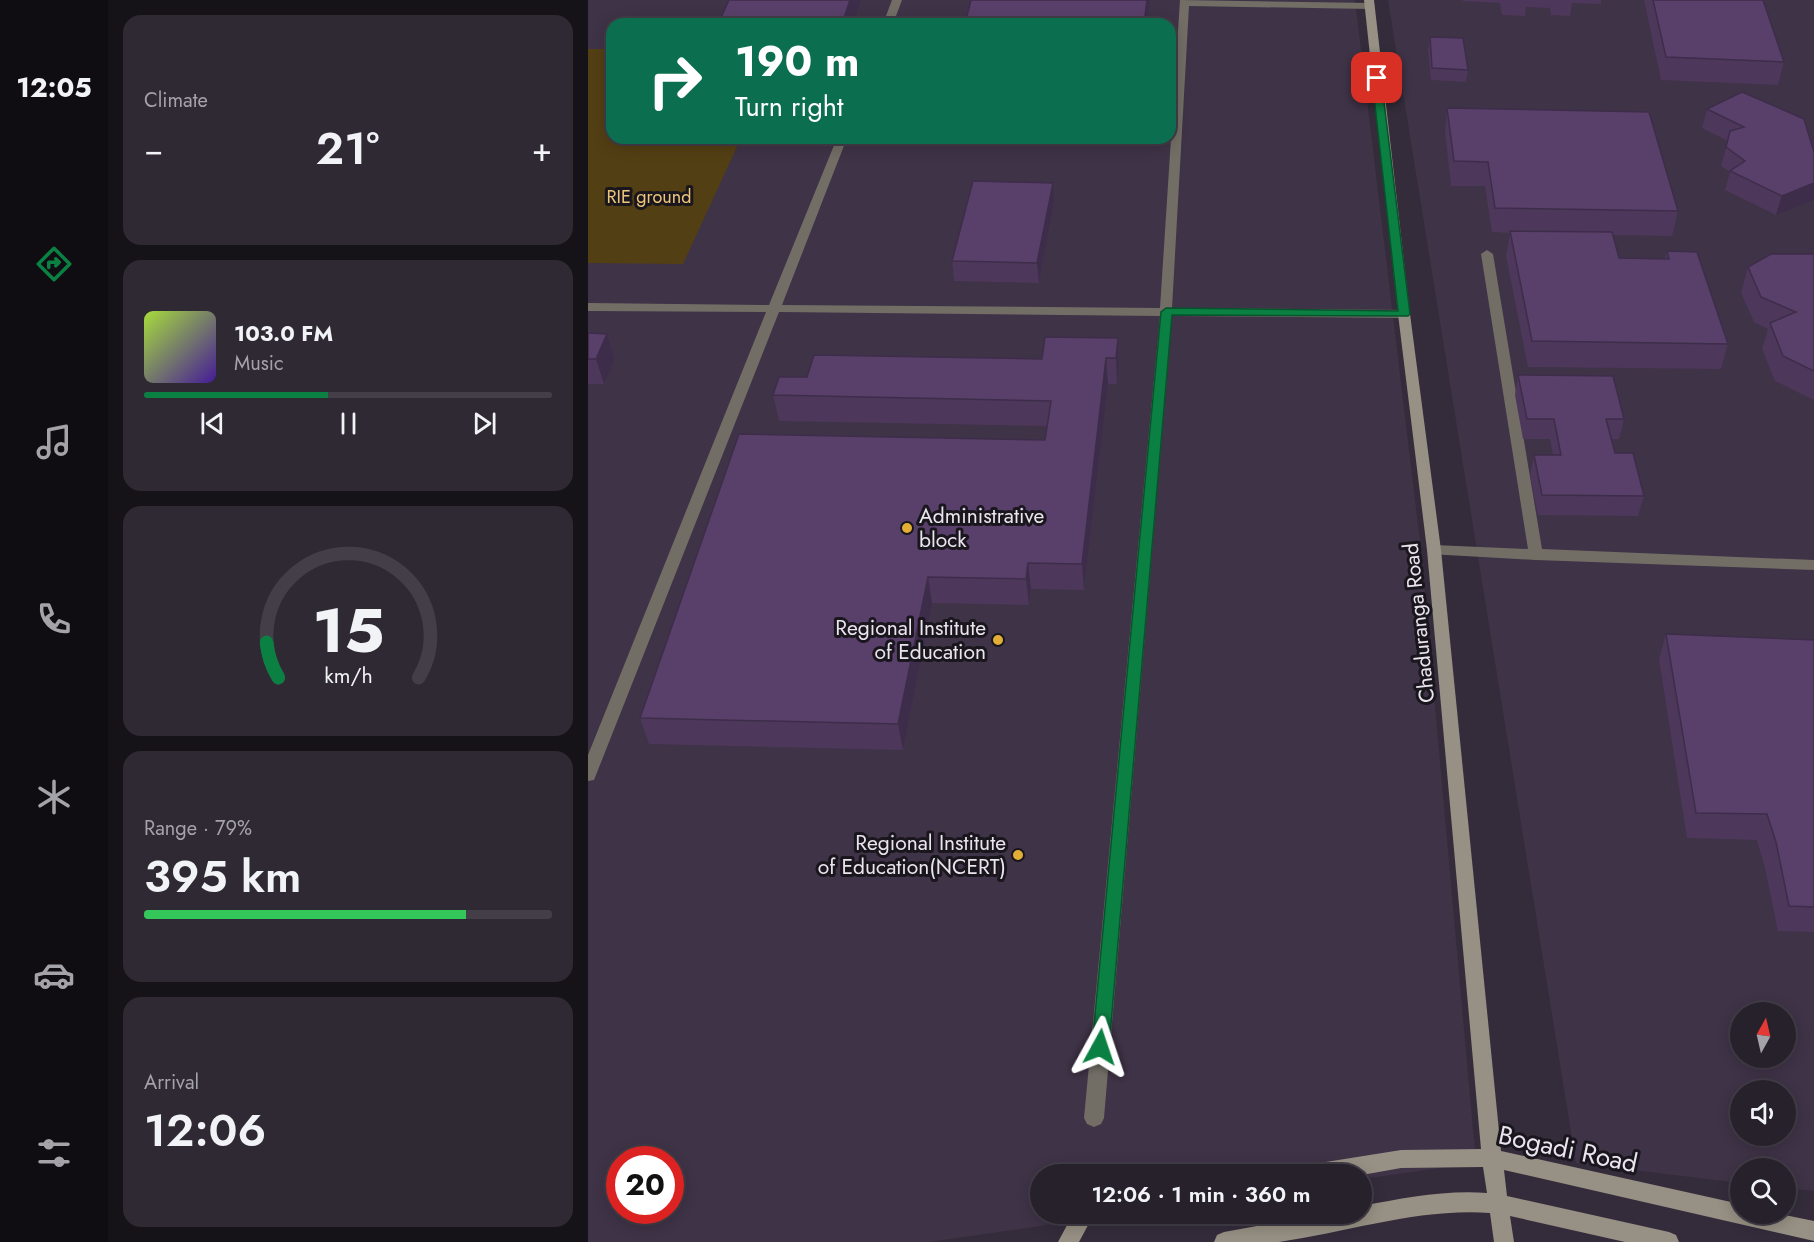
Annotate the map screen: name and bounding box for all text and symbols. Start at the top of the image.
text: 190 m [735,31,859,92]
icon: right [636,42,714,120]
pin [1351,52,1402,103]
icon: arrive [1360,61,1393,94]
text: 12:05 [16,68,92,107]
text: Climate [144,86,208,115]
text: Turn right [735,87,843,126]
text: 21° [316,116,379,181]
text: − [144,126,163,173]
text: + [532,126,552,173]
park label: RIE ground [607,184,691,210]
icon: directions [33,243,75,285]
text: 103.0 FM [234,317,333,349]
text: Music [234,349,284,378]
icon: previous [196,407,229,440]
icon: pause [332,407,365,440]
icon: next [468,407,501,440]
icon: music [33,421,75,463]
place label: Administrative block [919,501,1044,555]
marker: Administrative block [900,521,914,535]
street label: Chaduranga Road [1396,542,1442,704]
text: 15 [312,585,384,675]
icon: phone [33,598,75,640]
place label: Regional Institute of Education [835,613,986,667]
marker: Regional Institute of Education [991,633,1005,647]
text: km/h [324,660,372,691]
icon: climate [33,776,75,818]
text: Range · 79% [144,814,252,843]
place label: Regional Institute of Education(NCERT) [818,828,1006,882]
text: 395 km [144,844,301,909]
marker: Regional Institute of Education(NCERT) [1011,848,1025,862]
icon: car [33,954,75,996]
north arrow [1730,1002,1796,1068]
map controls [1730,1002,1796,1224]
position arrow [1068,1015,1132,1079]
text: Arrival [144,1068,199,1097]
button: sound [1730,1080,1796,1146]
text: 12:06 [144,1098,266,1163]
street label: Bogadi Road [1495,1116,1641,1182]
icon: filters [33,1132,75,1174]
speed limit sign: 20 [606,1146,684,1224]
button: search [1730,1158,1796,1224]
text: 12:06 · 1 min · 360 m [1091,1178,1311,1210]

